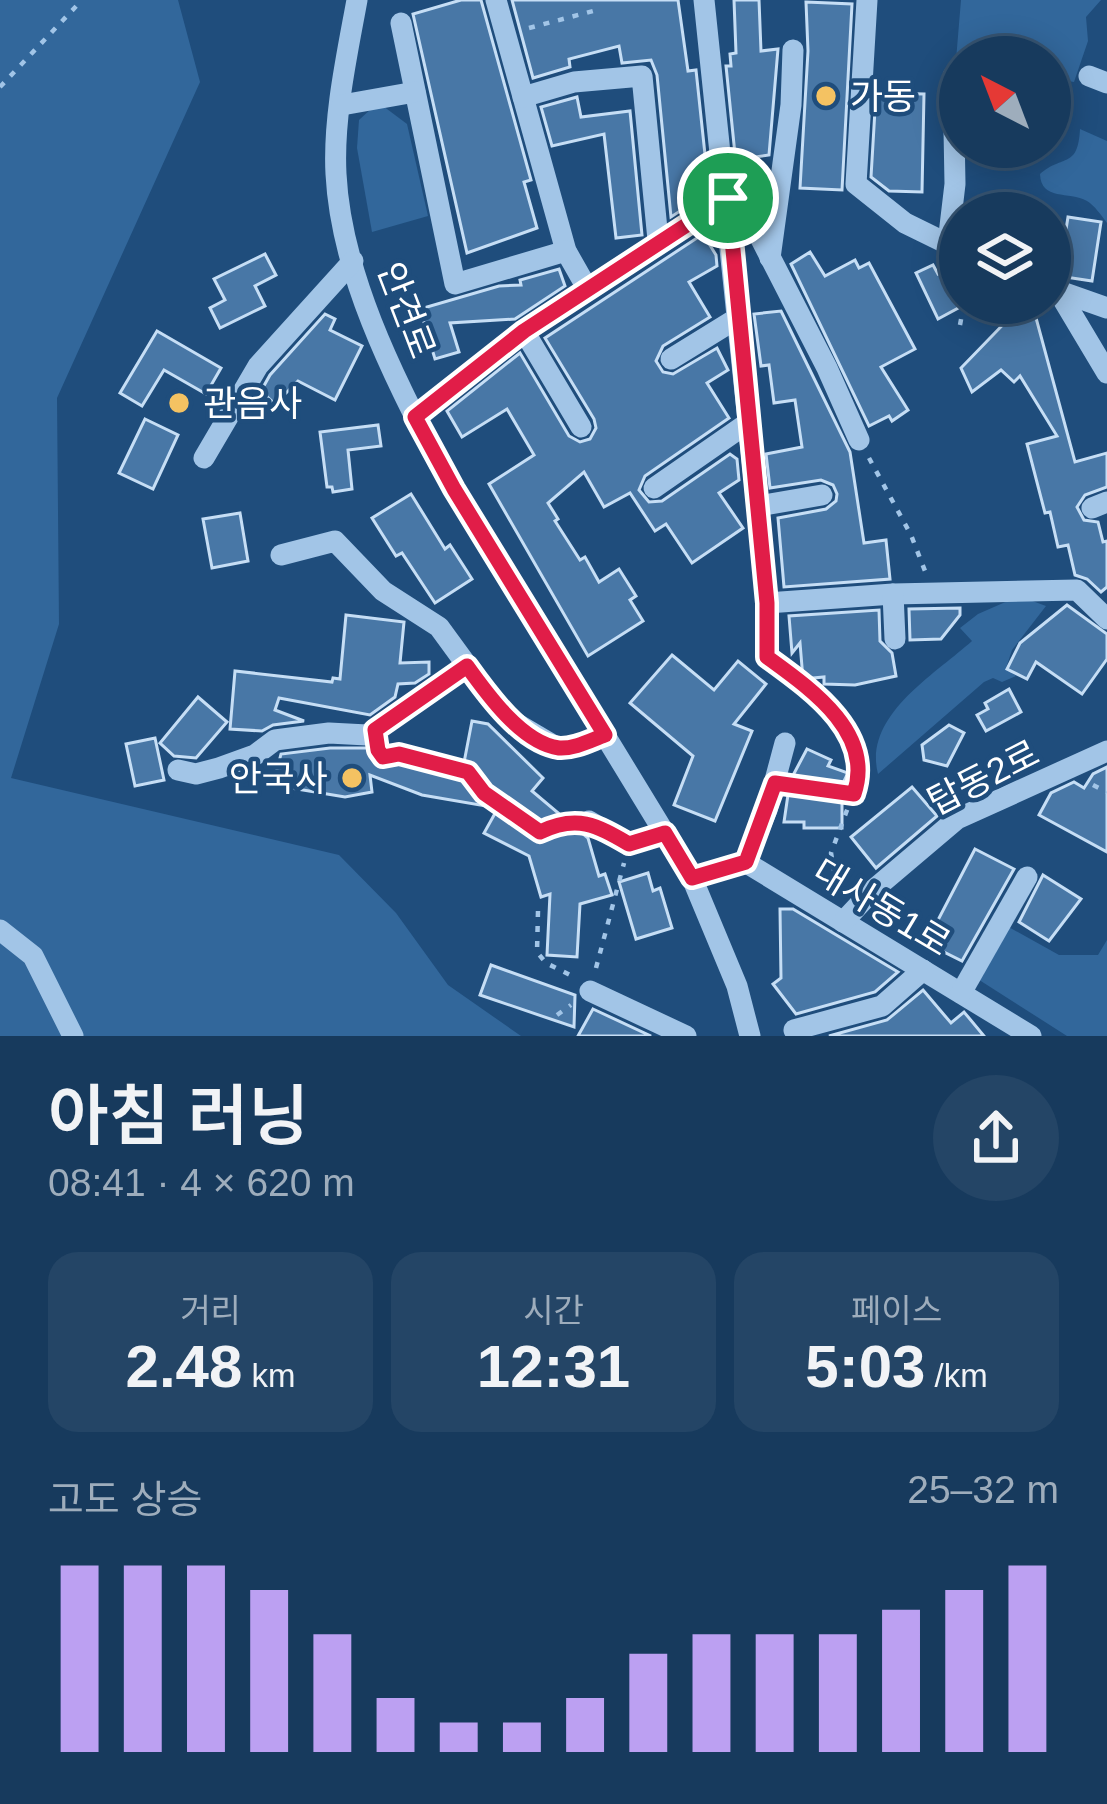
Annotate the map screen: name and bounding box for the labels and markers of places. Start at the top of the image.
place label: 가동 [850,76,916,117]
marker: 가동 [813,83,839,109]
pin [677,147,779,249]
place label: 관음사 [203,383,302,424]
marker: 관음사 [166,390,192,416]
place label: 안국사 [229,758,328,799]
marker: 안국사 [339,765,365,791]

